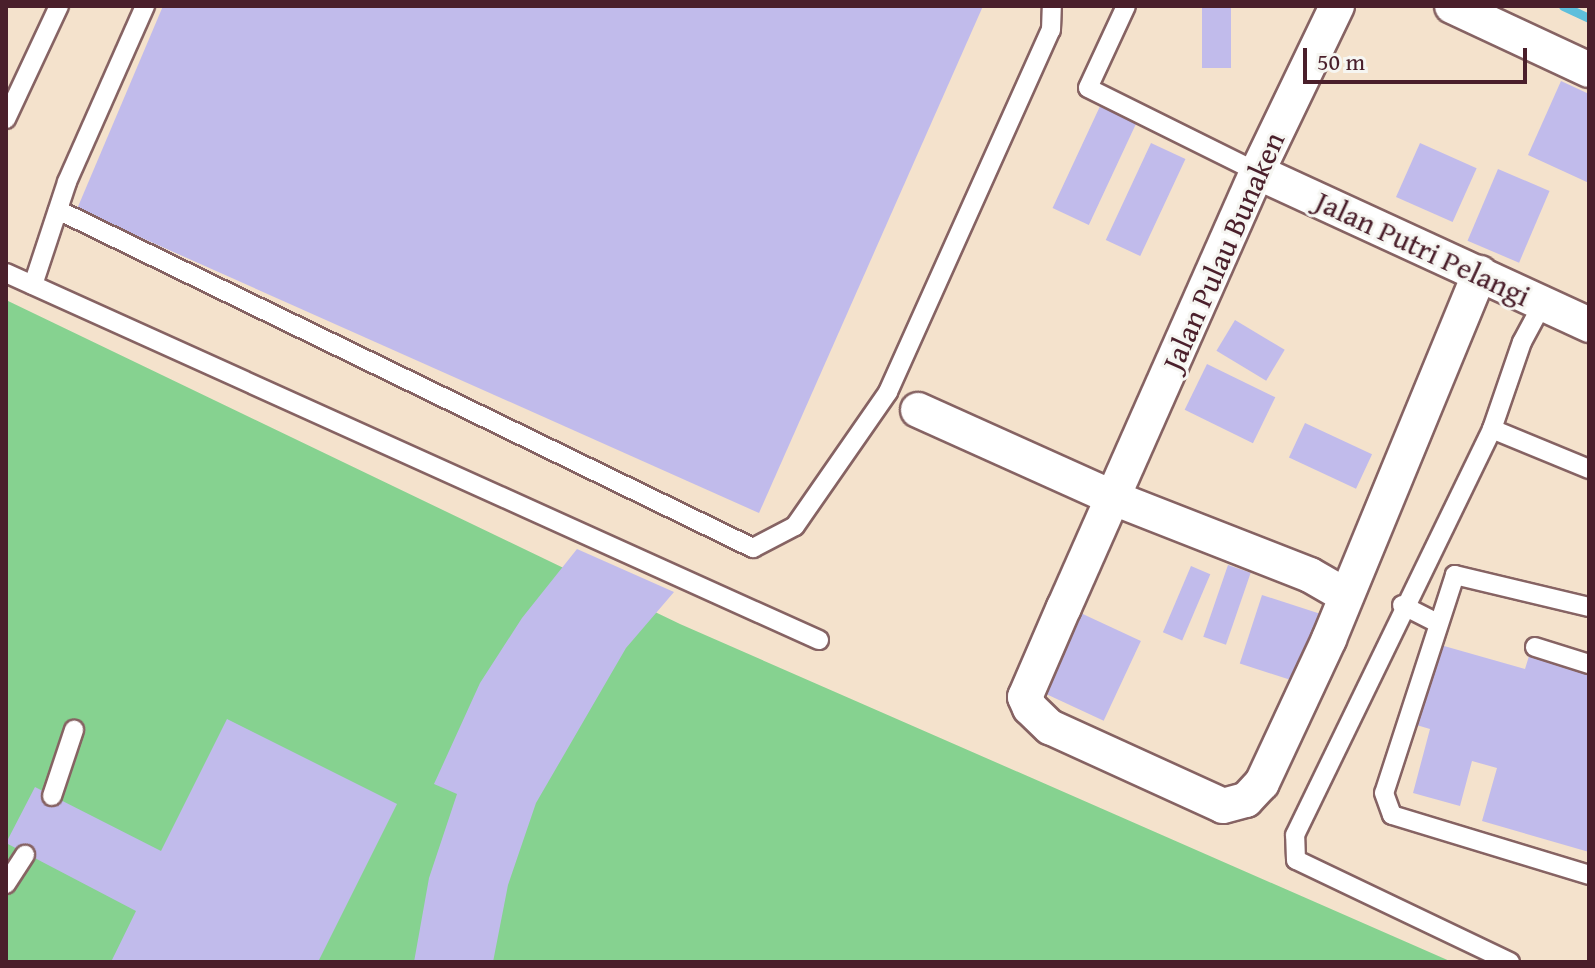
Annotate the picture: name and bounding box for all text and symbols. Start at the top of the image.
scale bar [1307,32,1531,82]
text: 50 m [1317,44,1365,79]
street label: Jalan Pulau Bunaken [1154,126,1292,376]
street label: Jalan Putri Pelangi [1310,182,1536,314]

